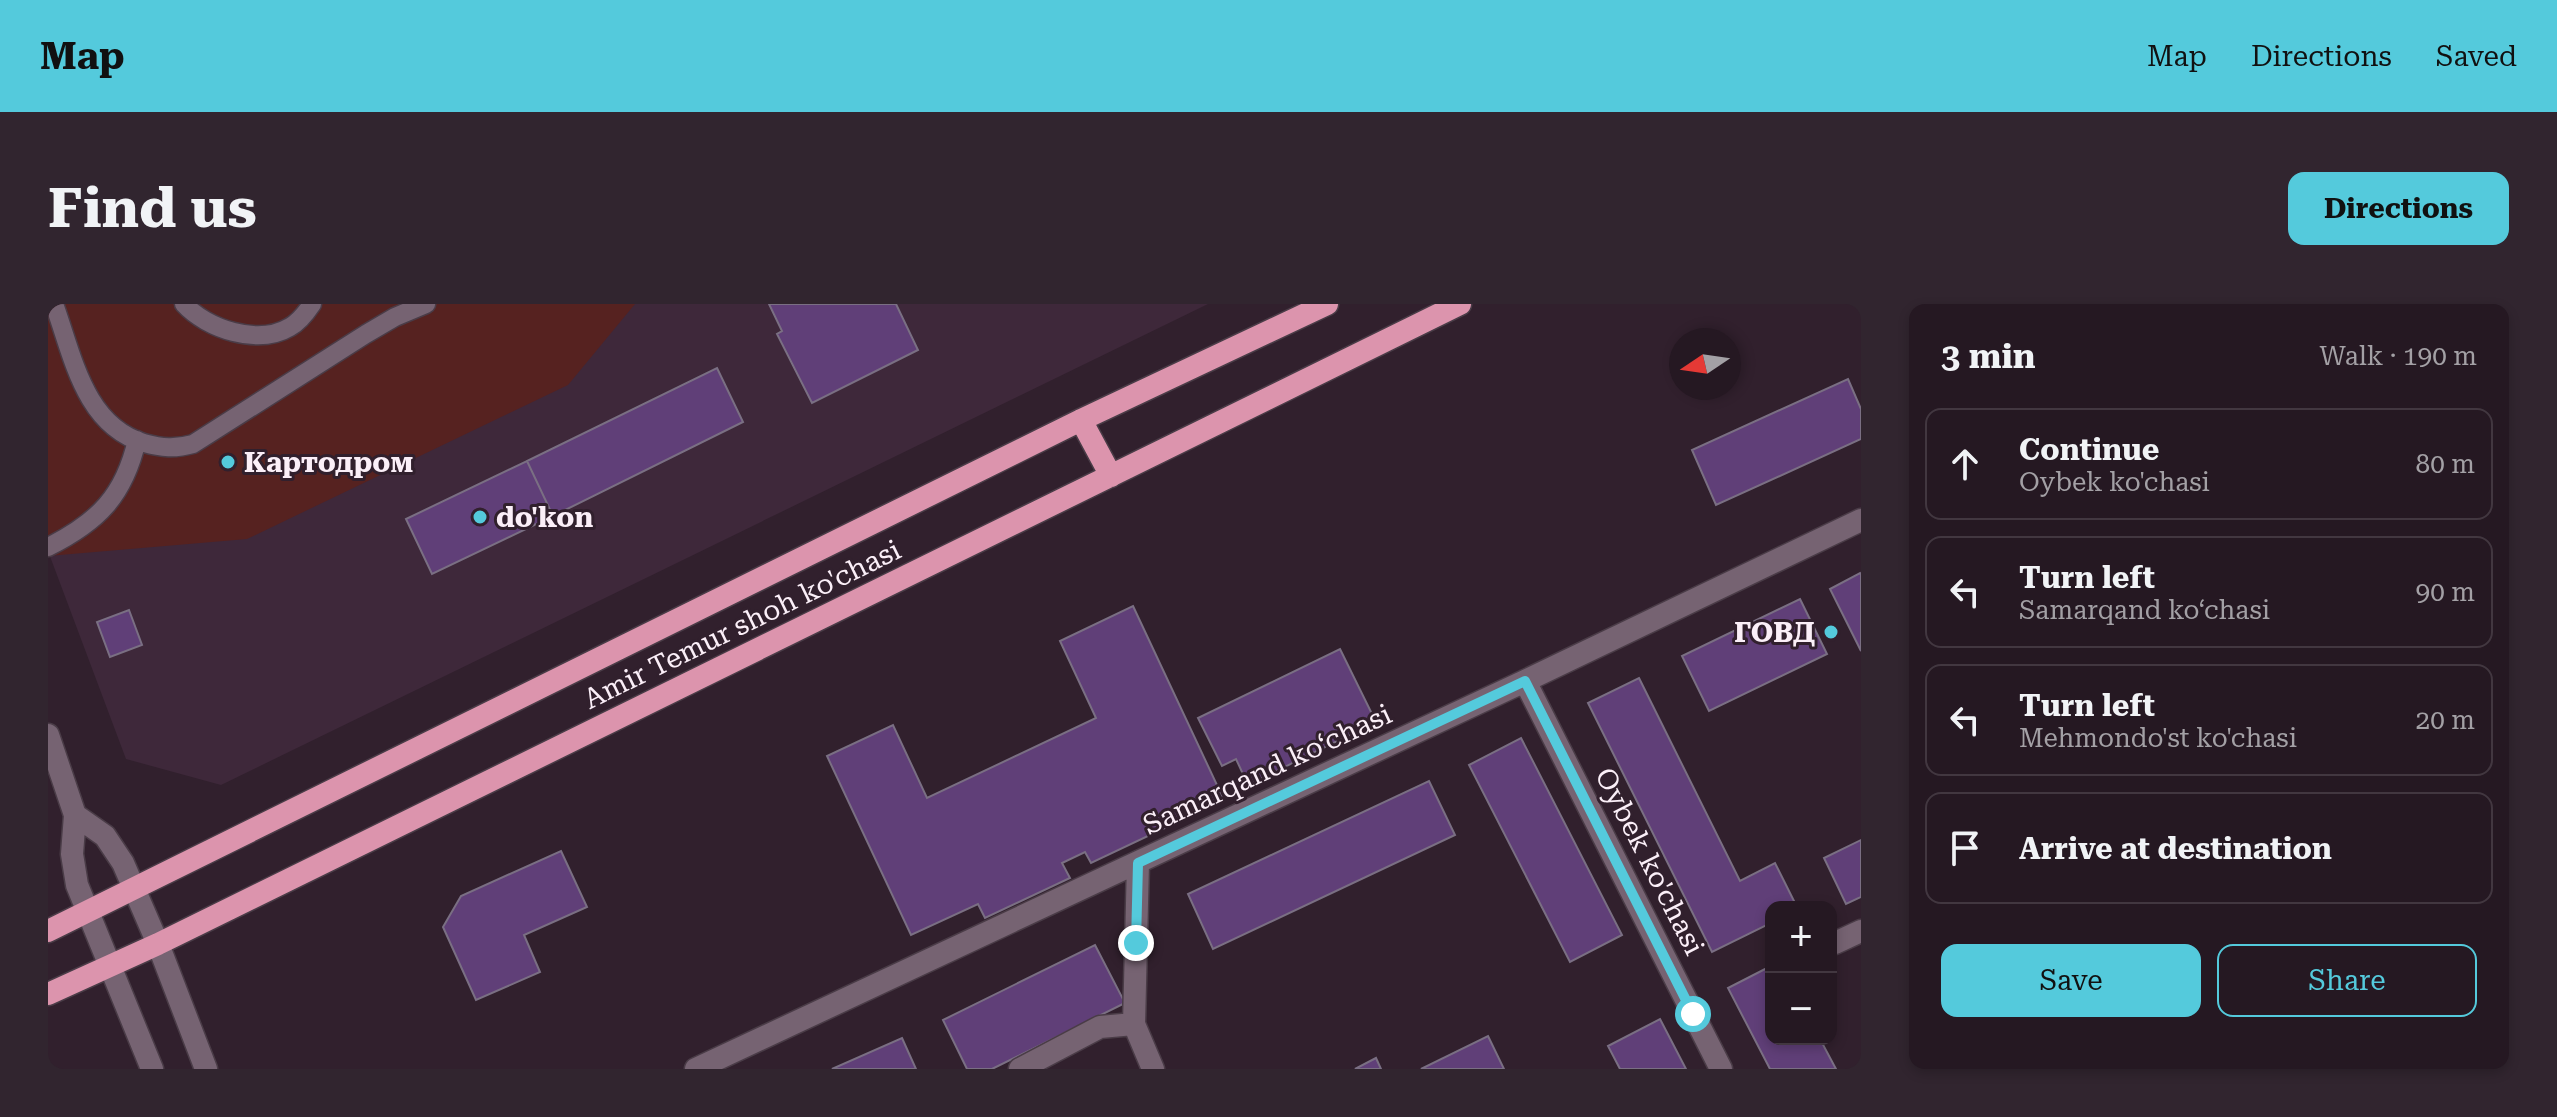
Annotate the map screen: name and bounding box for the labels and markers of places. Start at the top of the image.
place label: Картодром [244,446,413,479]
marker: Картодром [219,453,237,471]
place label: do'kon [496,501,593,534]
marker: do'kon [471,508,489,526]
place label: ГОВД [1734,616,1815,649]
marker: ГОВД [1822,623,1840,641]

